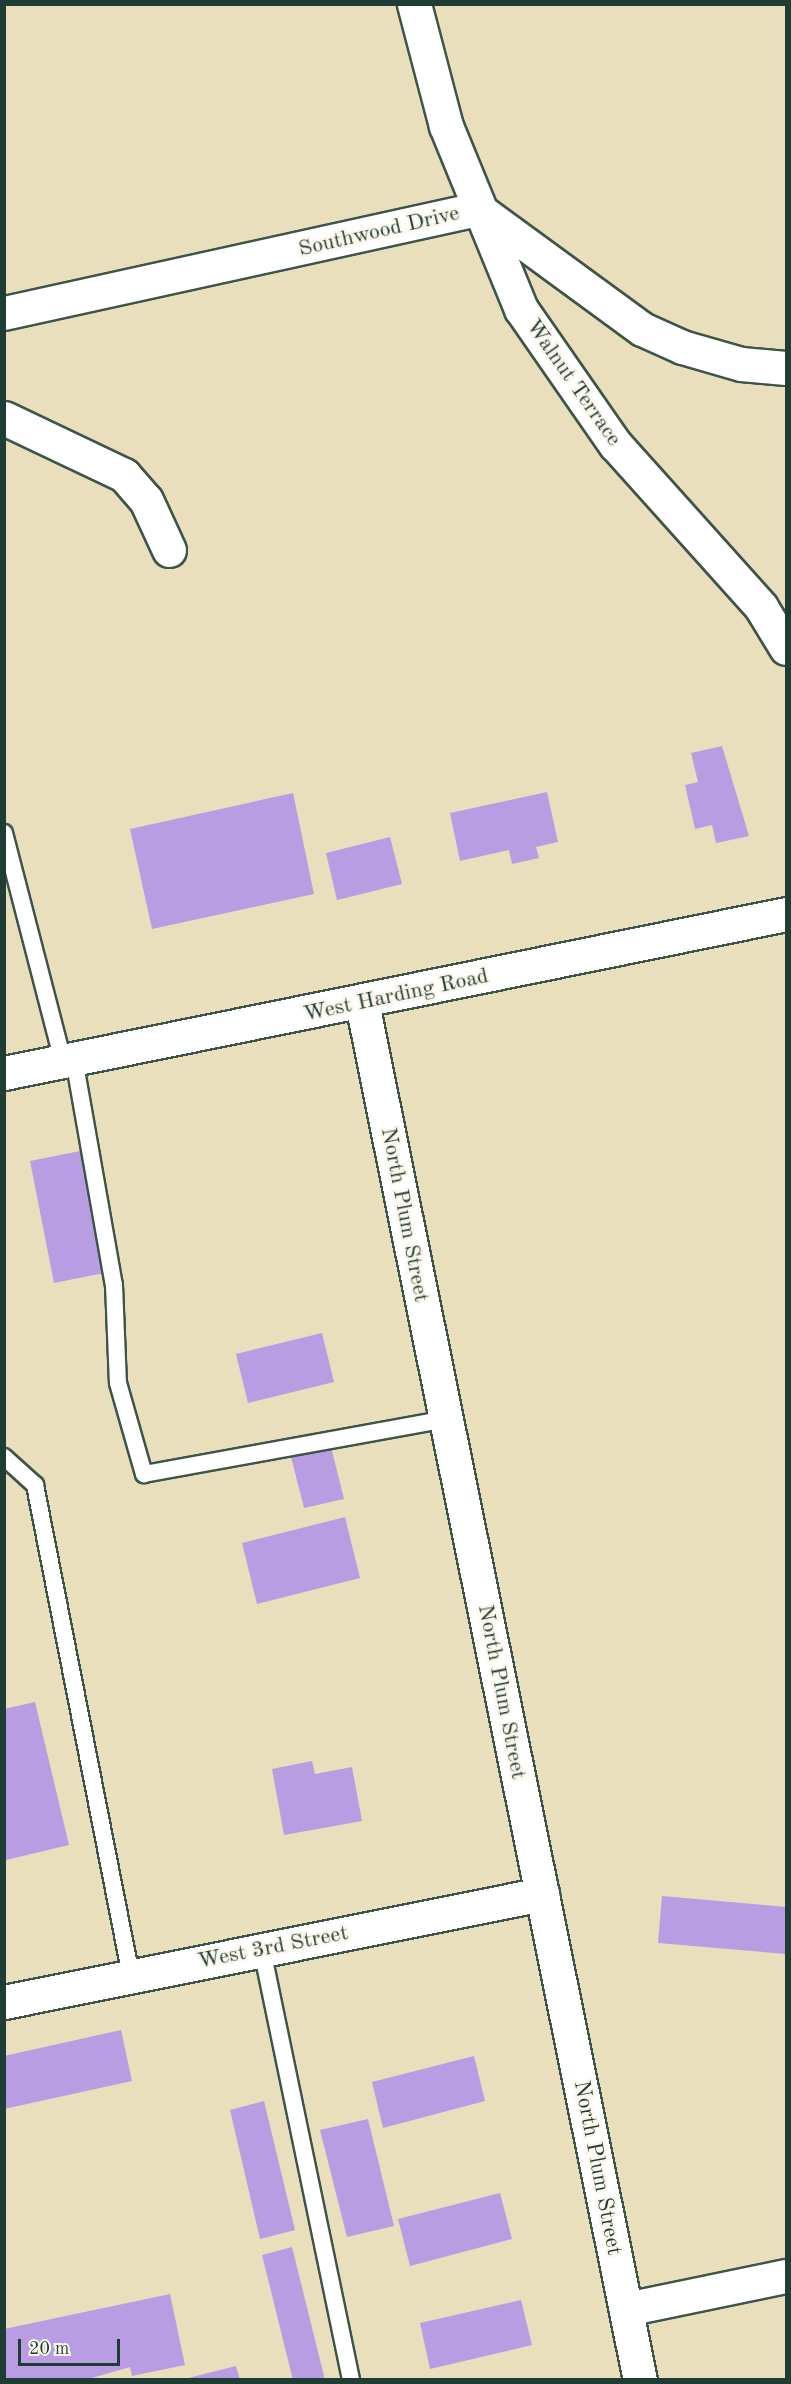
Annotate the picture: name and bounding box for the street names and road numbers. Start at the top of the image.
street label: Southwood Drive [296,201,462,263]
street label: Walnut Terrace [519,314,627,452]
street label: West Harding Road [301,963,491,1029]
street label: North Plum Street [374,1125,434,1305]
street label: North Plum Street [471,1602,531,1782]
street label: West 3rd Street [196,1920,350,1976]
street label: North Plum Street [567,2078,627,2258]

